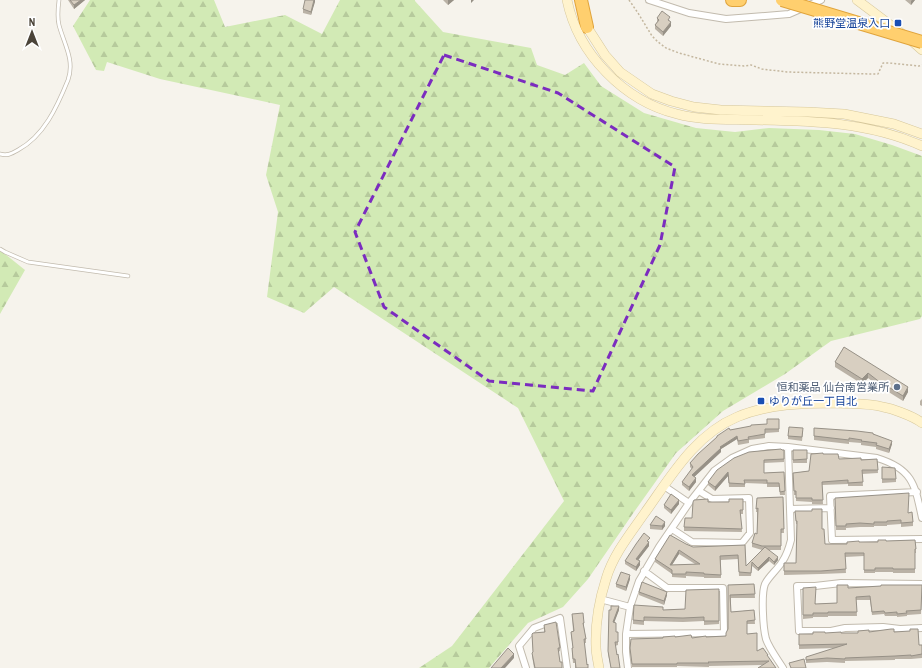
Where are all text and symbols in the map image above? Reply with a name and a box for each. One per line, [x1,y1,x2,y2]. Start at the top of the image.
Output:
north arrow [12,12,52,52]
text: N [29,15,35,29]
place label: 熊野堂温泉入口 [813,16,890,30]
marker: 熊野堂温泉入口 [893,18,903,28]
place label: 恒和薬品 仙台南営業所 [776,380,890,394]
marker: 恒和薬品 仙台南営業所 [892,382,902,392]
place label: ゆりが丘一丁目北 [769,394,857,408]
marker: ゆりが丘一丁目北 [756,396,766,406]

